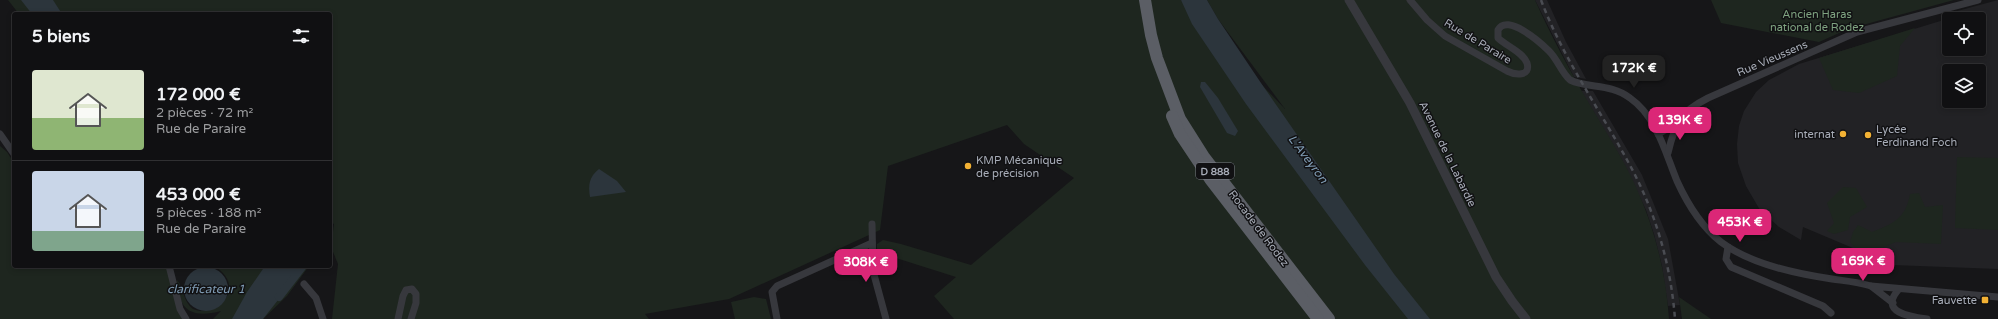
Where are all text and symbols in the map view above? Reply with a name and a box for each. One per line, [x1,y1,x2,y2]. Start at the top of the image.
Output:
park label: Ancien Haras national de Rodez [1770,8,1865,34]
map controls [1942,12,1986,108]
button: locate [1942,12,1986,56]
street label: Rue de Paraire [1442,16,1514,67]
icon: filters [290,25,312,47]
text: 5 biens [32,26,90,47]
street label: Rue Vieussens [1735,38,1810,79]
pin: 172K € [1601,55,1667,89]
text: 172K € [1611,60,1657,76]
button: layers [1942,64,1986,108]
text: 172 000 € [156,84,241,105]
icon: home [64,86,112,134]
street label: Avenue de la Labardie [1416,99,1479,209]
text: 2 pièces · 72 m² [156,105,253,121]
pin: 139K € [1647,107,1713,141]
text: 139K € [1657,112,1703,128]
text: Rue de Paraire [156,121,246,137]
place label: Lycée Ferdinand Foch [1876,123,1957,149]
place label: internat [1794,128,1835,141]
marker: internat [1838,129,1848,139]
marker: Lycée Ferdinand Foch [1863,130,1873,140]
water label: L'Aveyron [1285,132,1331,186]
place label: KMP Mécanique de précision [976,154,1062,180]
marker: KMP Mécanique de précision [963,161,973,171]
road number: D 888 [1196,163,1234,179]
text: 453 000 € [156,184,241,205]
icon: home [64,187,112,235]
street label: Rocade de Rodez [1226,188,1292,269]
text: 5 pièces · 188 m² [156,205,262,221]
pin: 453K € [1707,209,1773,243]
text: 453K € [1717,214,1763,230]
text: Rue de Paraire [156,221,246,237]
pin: 169K € [1830,248,1896,282]
pin: 308K € [833,249,899,283]
text: 169K € [1840,253,1886,269]
text: 308K € [843,254,889,270]
water label: clarificateur 1 [167,282,245,296]
place label: Fauvette [1932,294,1977,307]
marker: Fauvette [1980,295,1990,305]

